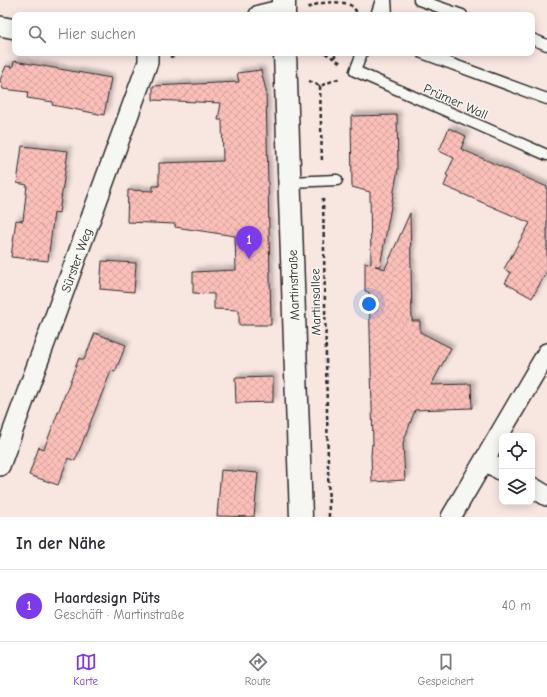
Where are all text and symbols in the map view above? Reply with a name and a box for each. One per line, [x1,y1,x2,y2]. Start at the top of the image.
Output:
search box [12,12,535,56]
icon: search [26,23,48,45]
text: Hier suchen [58,25,136,43]
street label: Prümer Wall [421,81,490,122]
street label: Sürster Weg [58,226,95,294]
pin: 1 [236,226,262,259]
street label: Martinstraße [285,249,302,321]
street label: Martinsallee [307,268,324,336]
your location [359,294,379,314]
map controls [499,433,535,505]
button: locate [499,433,535,469]
button: layers [499,469,535,505]
text: In der Nähe [16,534,105,553]
text: Haardesign Püts [54,589,160,607]
text: 1 [26,598,32,613]
text: 40 m [502,598,531,613]
text: Geschäft · Martinstraße [54,607,184,622]
tab: Karte [73,651,98,688]
tab: Route [245,651,271,688]
tab: Gespeichert [418,651,474,688]

